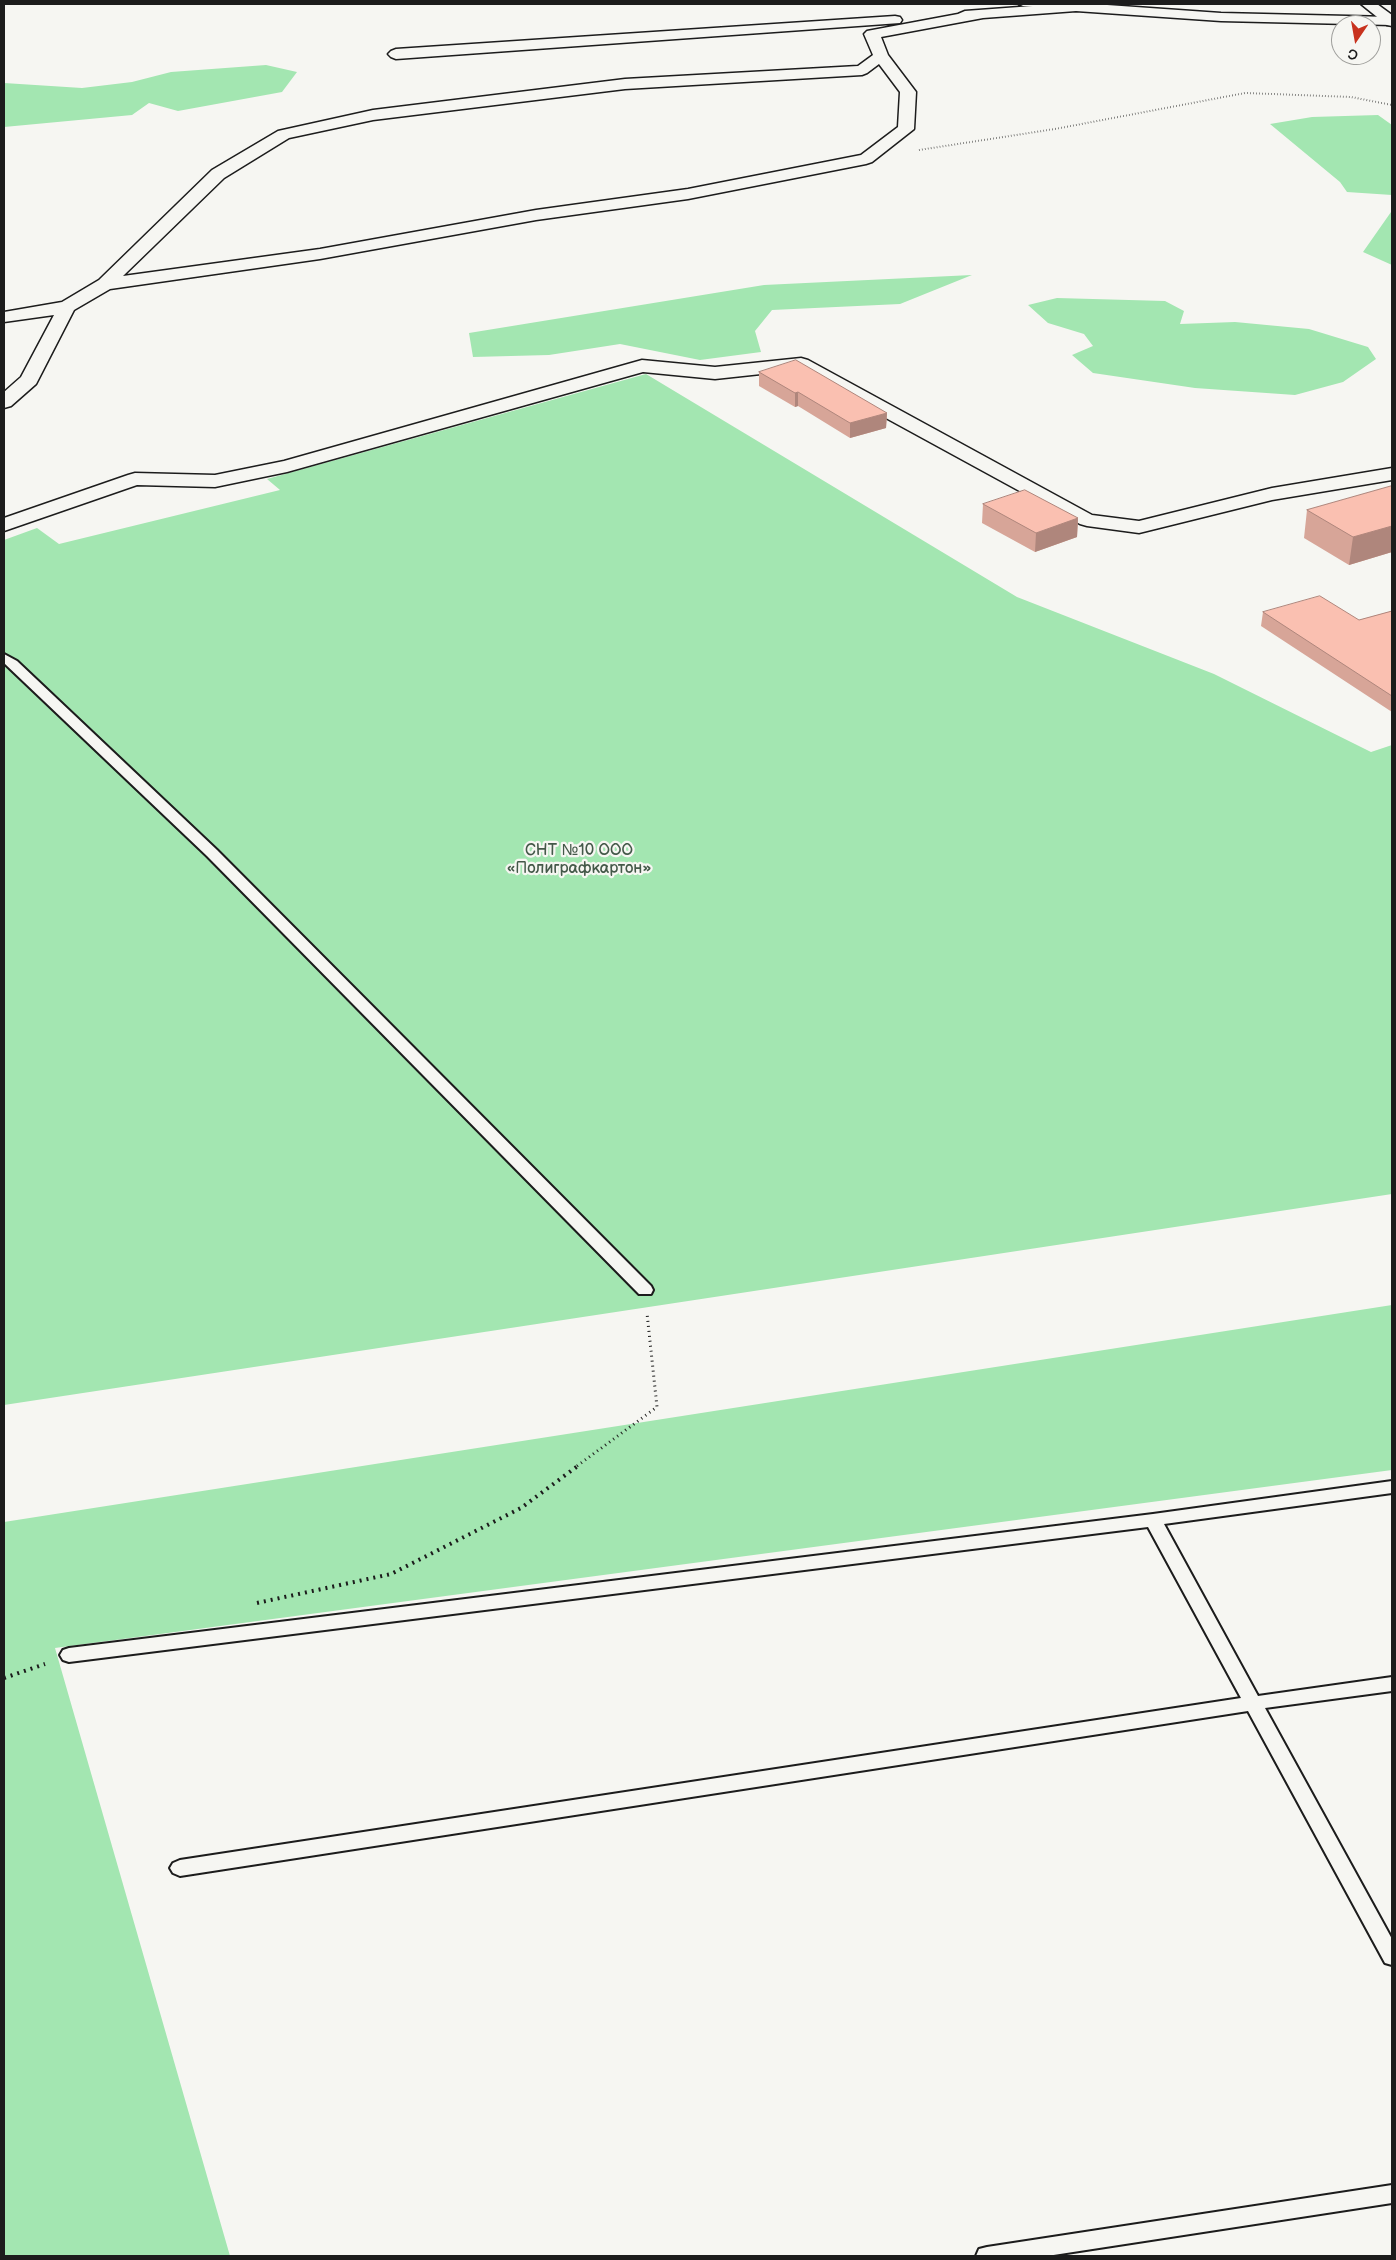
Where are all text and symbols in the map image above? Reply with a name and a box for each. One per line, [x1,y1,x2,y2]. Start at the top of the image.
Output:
north arrow [1331,15,1381,65]
text: С [1346,45,1360,64]
park label: СНТ №10 ООО «Полиграфкартон» [507,841,651,879]

